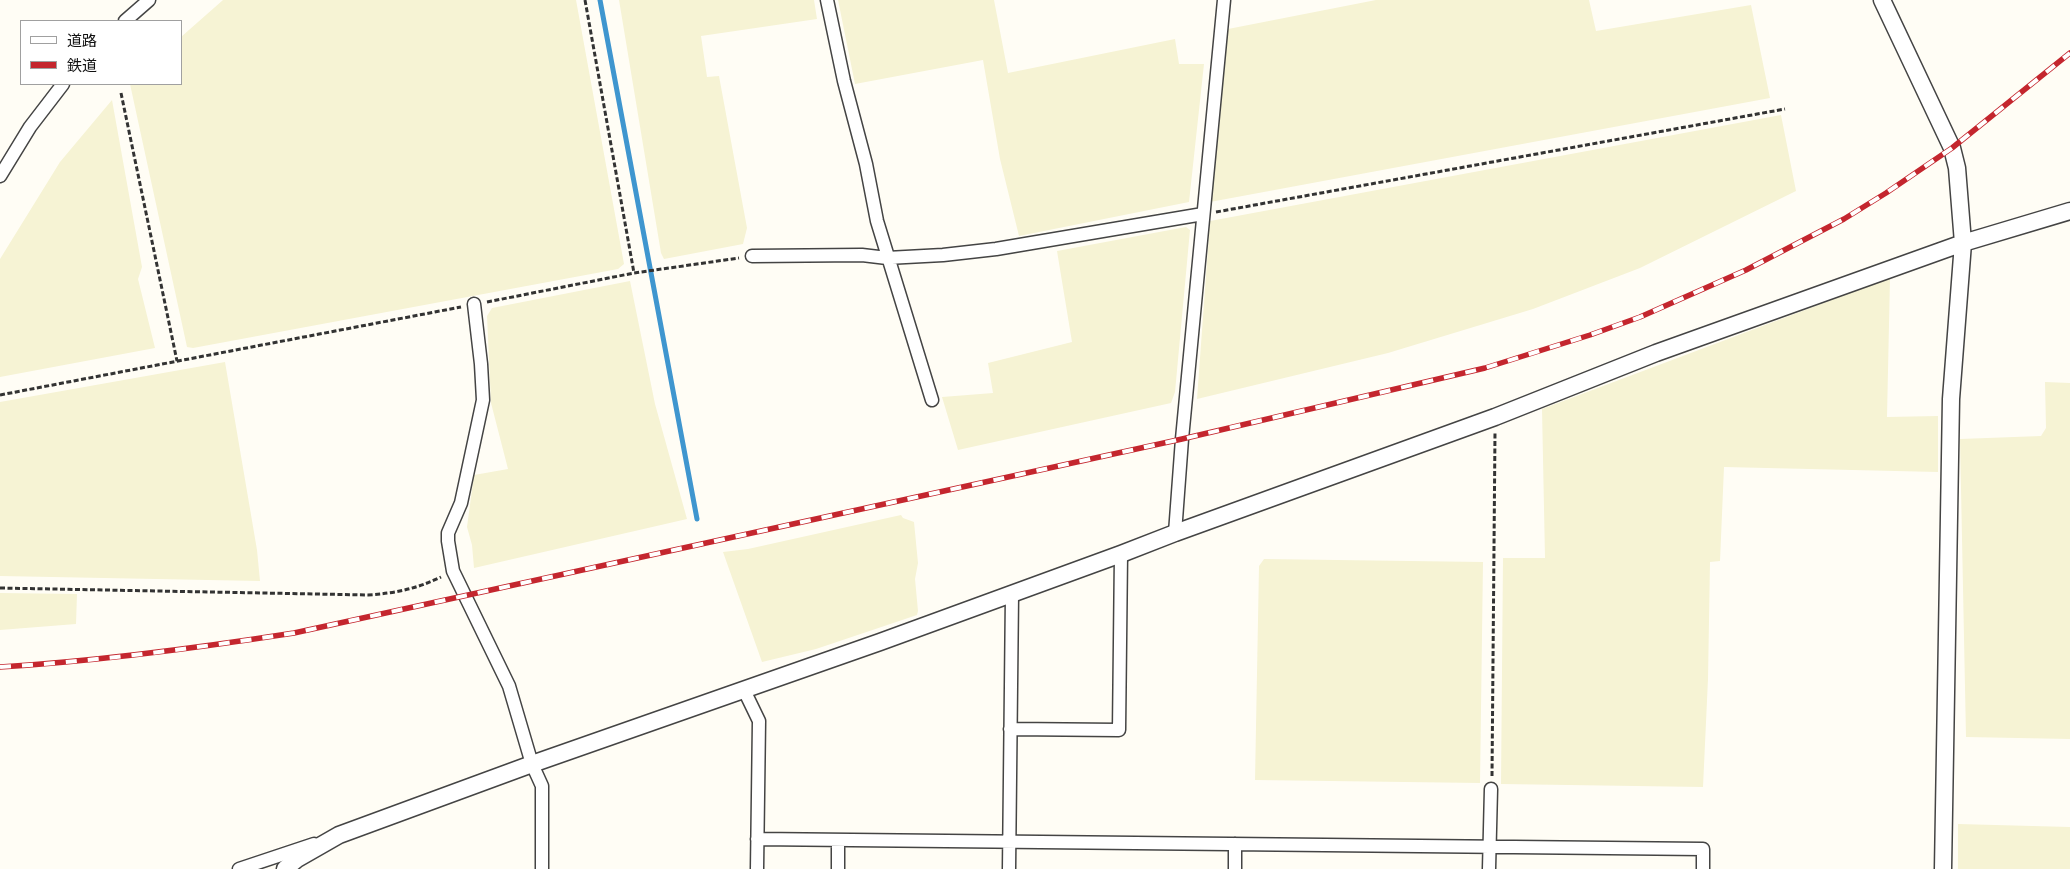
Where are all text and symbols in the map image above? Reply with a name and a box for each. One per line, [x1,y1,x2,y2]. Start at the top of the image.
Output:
legend [20,20,182,85]
text: 道路 [67,30,97,50]
text: 鉄道 [67,55,97,75]

